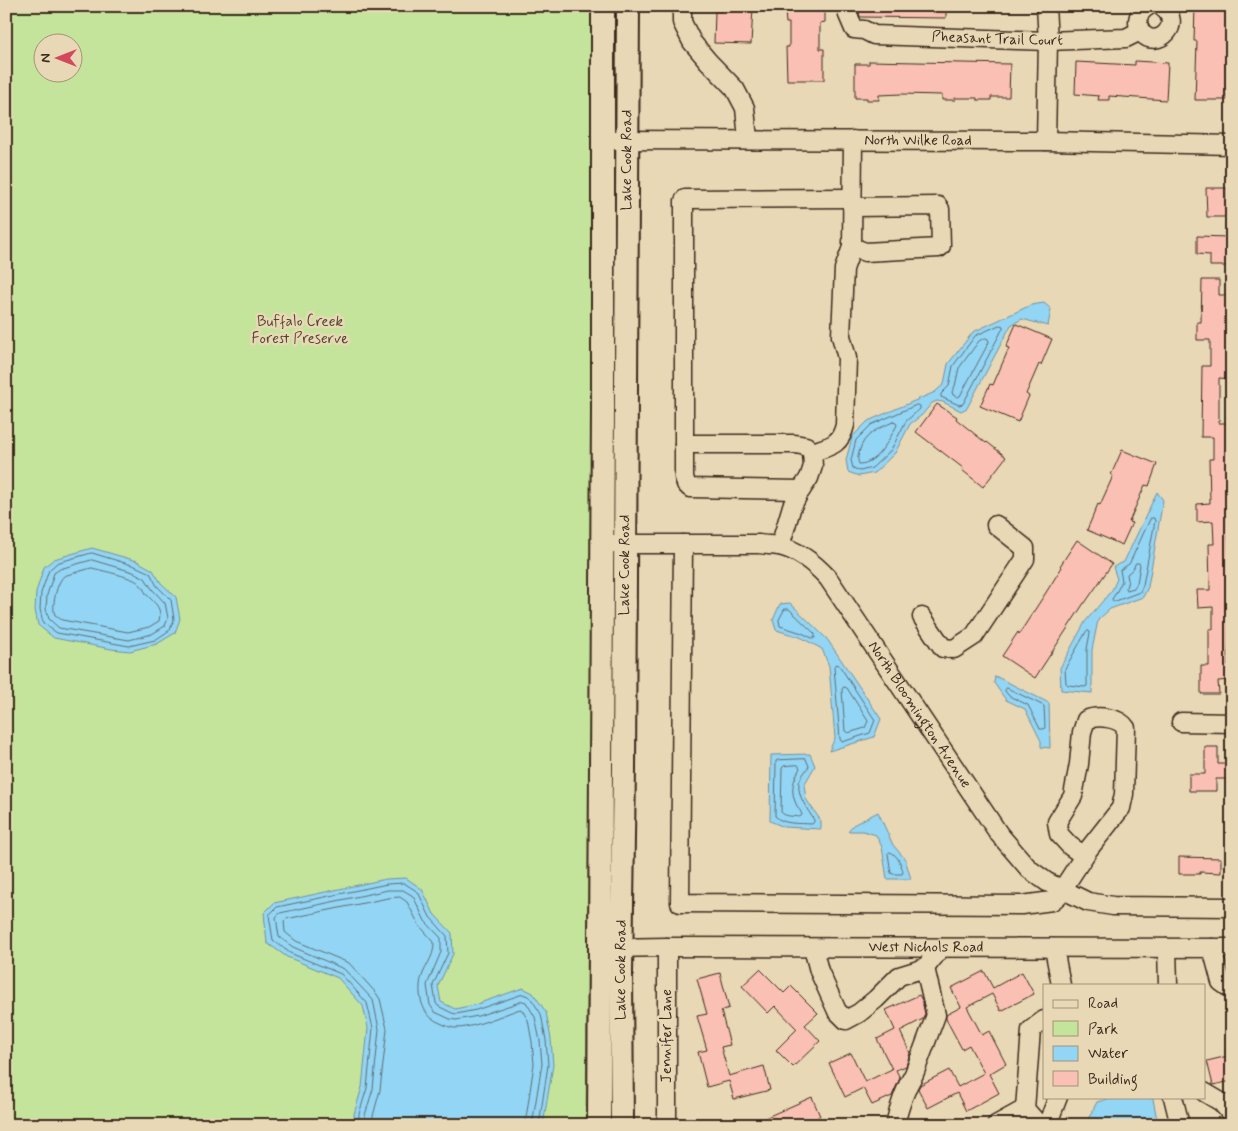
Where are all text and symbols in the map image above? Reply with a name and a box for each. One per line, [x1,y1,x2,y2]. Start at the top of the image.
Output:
street label: Pheasant Trail Court [931,27,1064,51]
north arrow [32,32,82,82]
text: N [37,53,55,63]
street label: Lake Cook Road [617,110,637,210]
street label: North Wilke Road [864,131,972,151]
park label: Buffalo Creek Forest Preserve [252,312,348,349]
street label: Lake Cook Road [615,515,635,615]
street label: North Bloomington Avenue [863,637,976,792]
street label: Lake Cook Road [611,919,632,1020]
street label: West Nichols Road [869,937,984,958]
legend [1043,984,1206,1098]
street label: Jennifer Lane [657,989,677,1083]
text: Road [1088,994,1118,1014]
text: Park [1088,1020,1118,1040]
text: Water [1088,1044,1128,1064]
text: Building [1088,1070,1138,1091]

